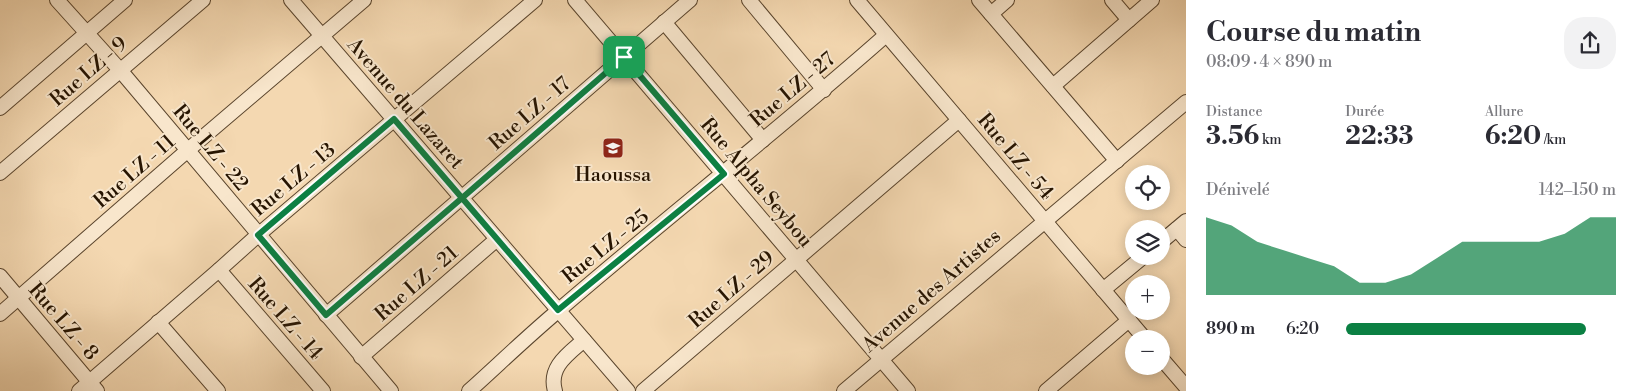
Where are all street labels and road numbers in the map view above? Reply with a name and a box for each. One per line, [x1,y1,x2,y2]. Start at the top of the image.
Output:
street label: Rue LZ - 9 [45,32,133,112]
street label: Avenue du Lazaret [340,33,469,175]
street label: Rue LZ - 27 [745,47,841,133]
street label: Rue LZ - 17 [484,72,576,156]
street label: Rue LZ - 22 [167,100,253,196]
street label: Rue LZ - 54 [971,109,1058,205]
street label: Rue Alpha Seybou [694,113,818,254]
street label: Rue LZ - 11 [89,130,181,214]
street label: Rue LZ - 13 [247,138,341,222]
street label: Rue LZ - 25 [557,205,654,290]
street label: Avenue des Artistes [857,224,1006,359]
street label: Rue LZ - 21 [370,241,464,327]
street label: Rue LZ - 29 [684,246,780,334]
street label: Rue LZ - 14 [242,272,328,366]
street label: Rue LZ - 8 [22,278,103,366]

